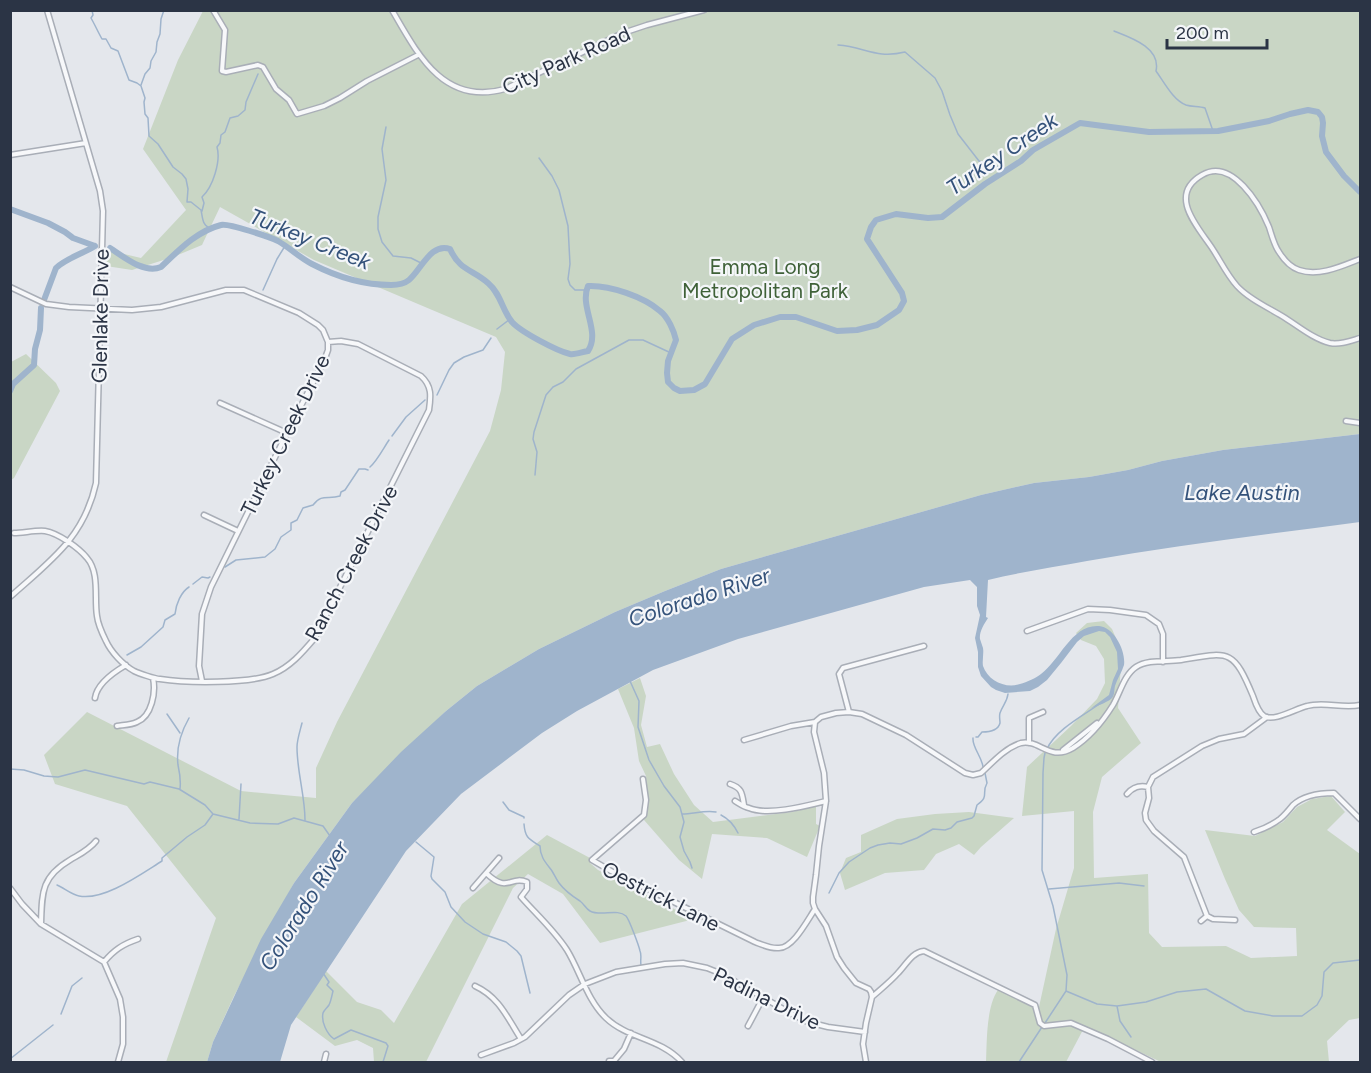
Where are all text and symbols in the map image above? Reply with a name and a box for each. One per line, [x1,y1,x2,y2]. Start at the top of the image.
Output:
scale bar [1167,12,1268,50]
street label: City Park Road [498,21,634,99]
text: 200 m [1176,22,1229,44]
water label: Turkey Creek [941,106,1064,201]
water label: Turkey Creek [245,202,376,276]
street label: Glenlake Drive [86,249,114,383]
park label: Emma Long Metropolitan Park [682,254,849,303]
street label: Turkey Creek Drive [235,350,335,520]
water label: Lake Austin [1184,479,1300,506]
street label: Ranch Creek Drive [299,481,403,645]
water label: Colorado River [625,561,775,633]
water label: Colorado River [253,835,355,976]
street label: Oestrick Lane [598,856,724,936]
street label: Padina Drive [709,961,825,1035]

